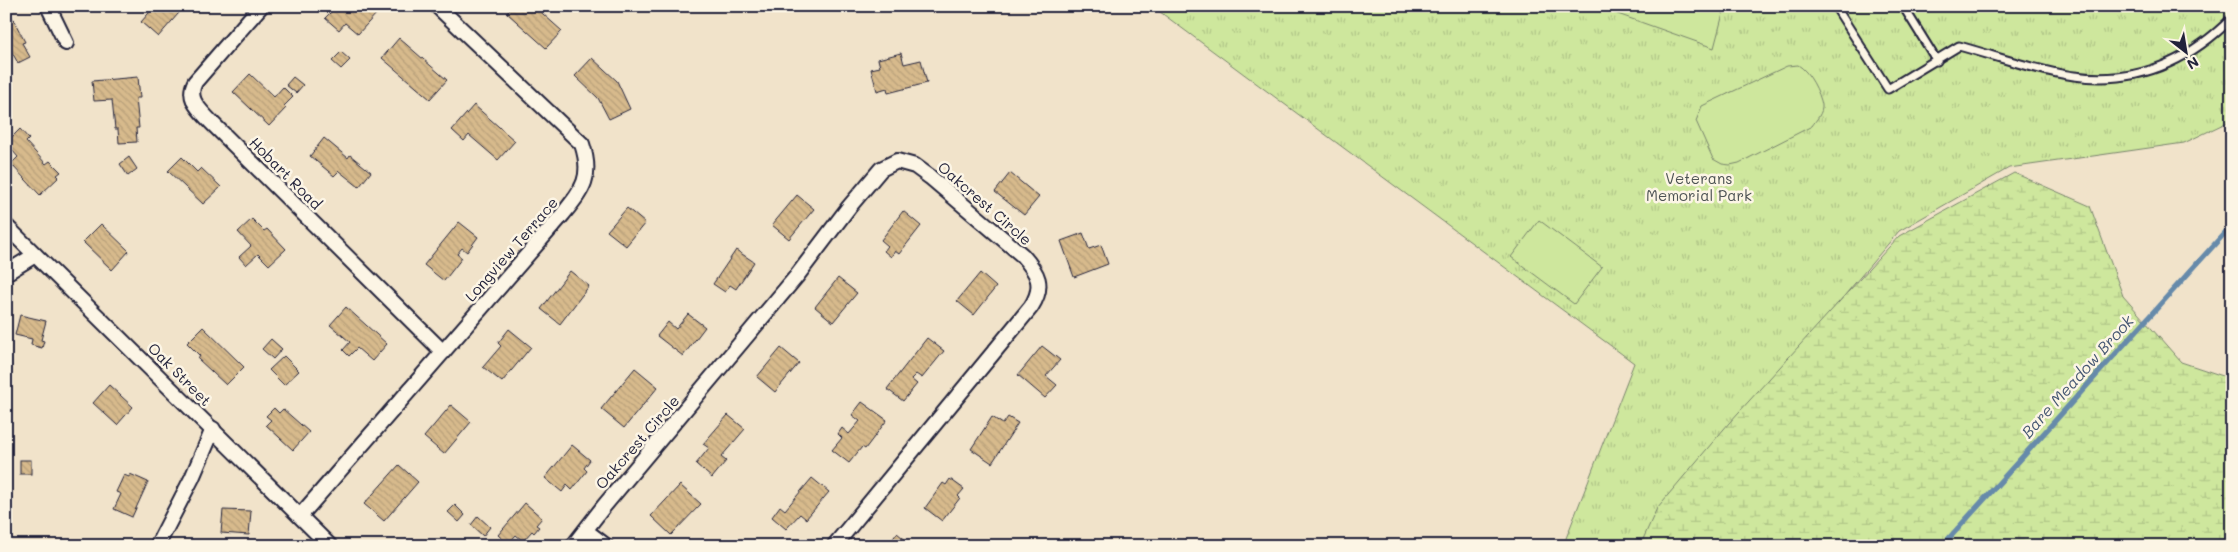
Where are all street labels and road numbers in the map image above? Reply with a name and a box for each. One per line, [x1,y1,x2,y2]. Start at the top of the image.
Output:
street label: Hobart Road [245,132,327,214]
street label: Oakcrest Circle [934,157,1036,249]
street label: Longview Terrace [460,193,562,305]
street label: Oak Street [144,338,216,410]
street label: Oakcrest Circle [591,391,683,493]

